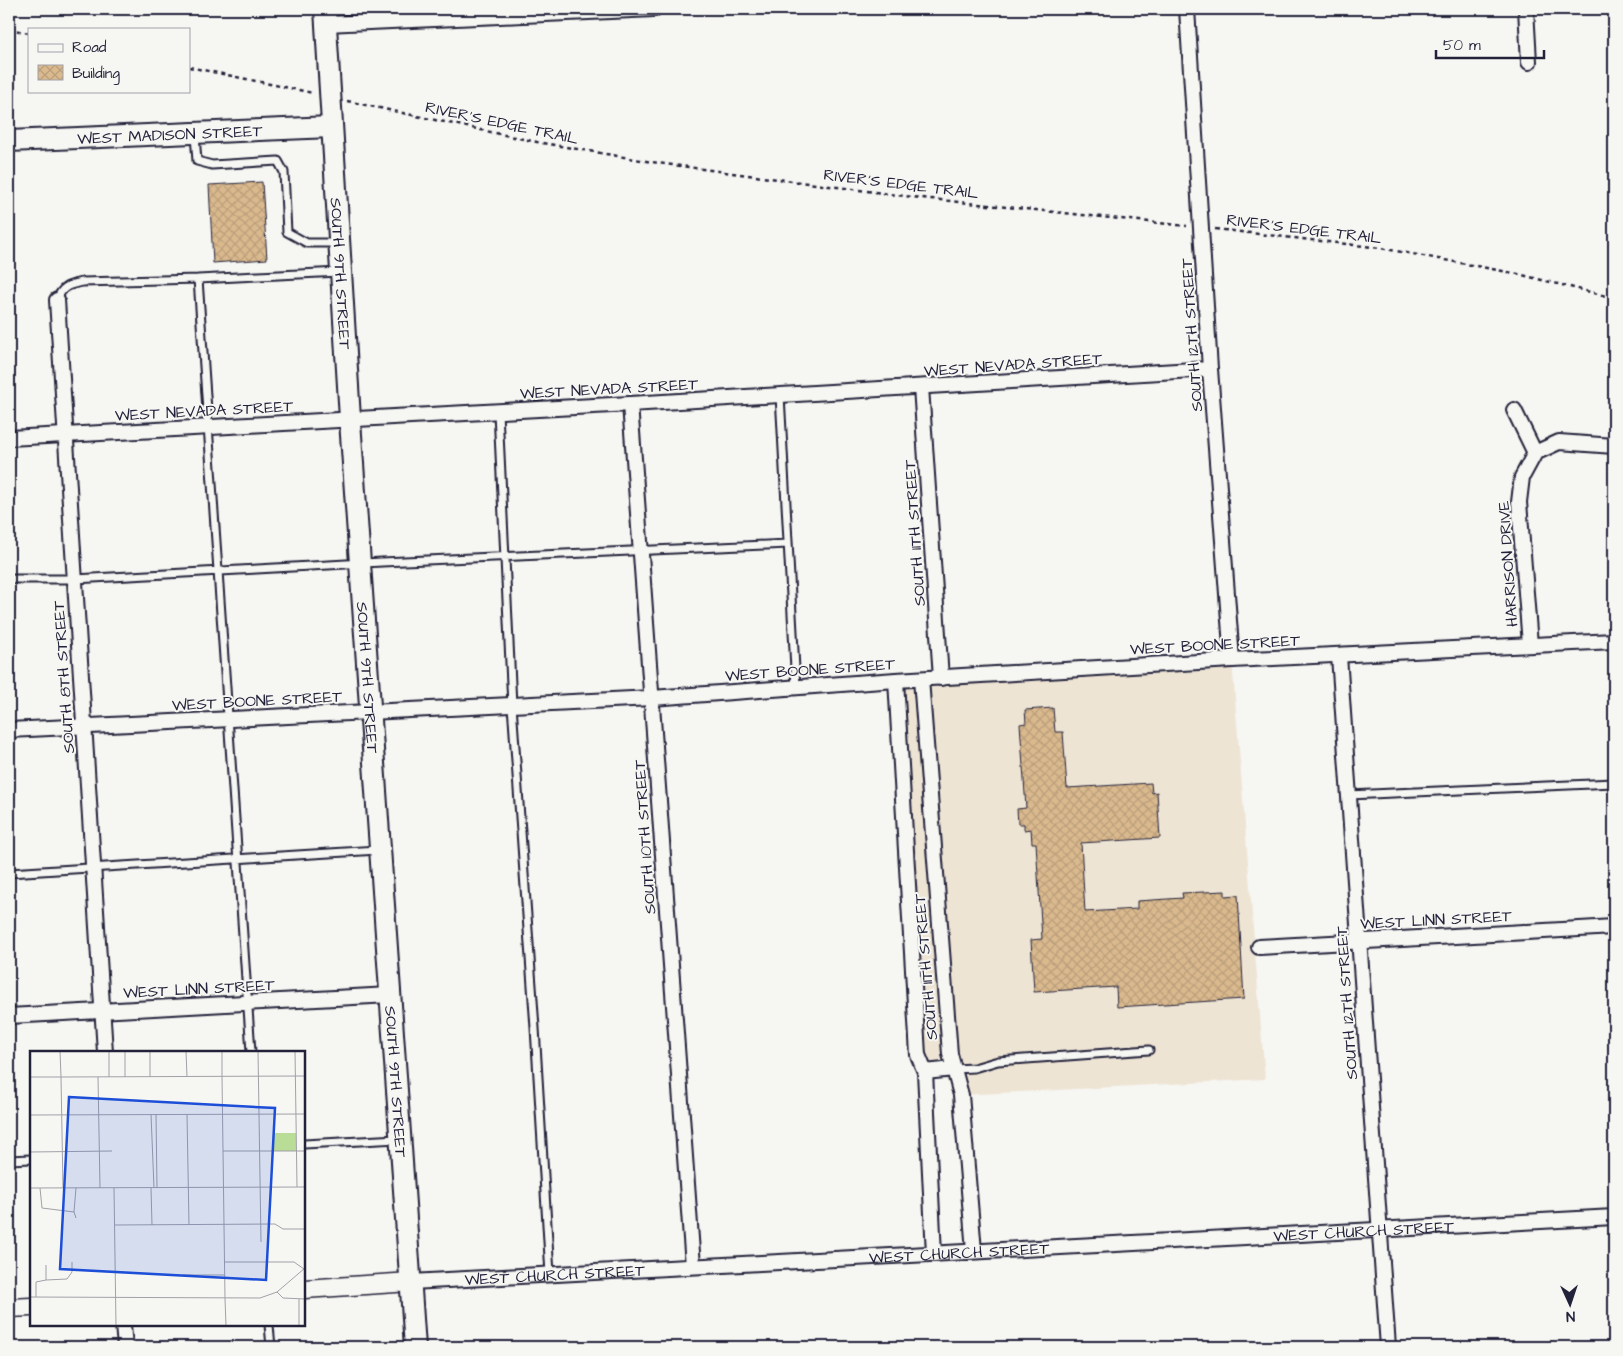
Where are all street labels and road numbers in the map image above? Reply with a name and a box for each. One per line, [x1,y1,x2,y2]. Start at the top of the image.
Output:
street label: RIVER'S EDGE TRAIL [423,96,580,150]
street label: WEST MADISON STREET [77,120,263,150]
street label: RIVER'S EDGE TRAIL [822,164,980,204]
street label: SOUTH 9TH STREET [325,197,356,350]
street label: RIVER'S EDGE TRAIL [1225,209,1383,249]
street label: SOUTH 12TH STREET [1176,257,1208,412]
street label: WEST NEVADA STREET [923,348,1103,382]
street label: WEST NEVADA STREET [519,373,699,405]
street label: WEST NEVADA STREET [114,395,294,427]
street label: SOUTH 11TH STREET [899,459,931,607]
street label: HARRISON DRIVE [1493,500,1523,628]
street label: SOUTH 8TH STREET [48,600,80,754]
street label: SOUTH 9TH STREET [351,601,383,754]
street label: WEST BOONE STREET [1129,630,1301,660]
street label: WEST BOONE STREET [724,653,896,687]
street label: WEST BOONE STREET [171,686,343,716]
street label: SOUTH 10TH STREET [629,759,661,915]
street label: SOUTH 11TH STREET [909,893,943,1041]
street label: WEST LINN STREET [1360,905,1512,935]
street label: SOUTH 12TH STREET [1331,925,1363,1080]
street label: WEST LINN STREET [123,974,275,1004]
street label: SOUTH 9TH STREET [379,1005,412,1158]
street label: WEST CHURCH STREET [1273,1216,1454,1247]
street label: WEST CHURCH STREET [869,1238,1050,1269]
street label: WEST CHURCH STREET [464,1259,646,1291]

